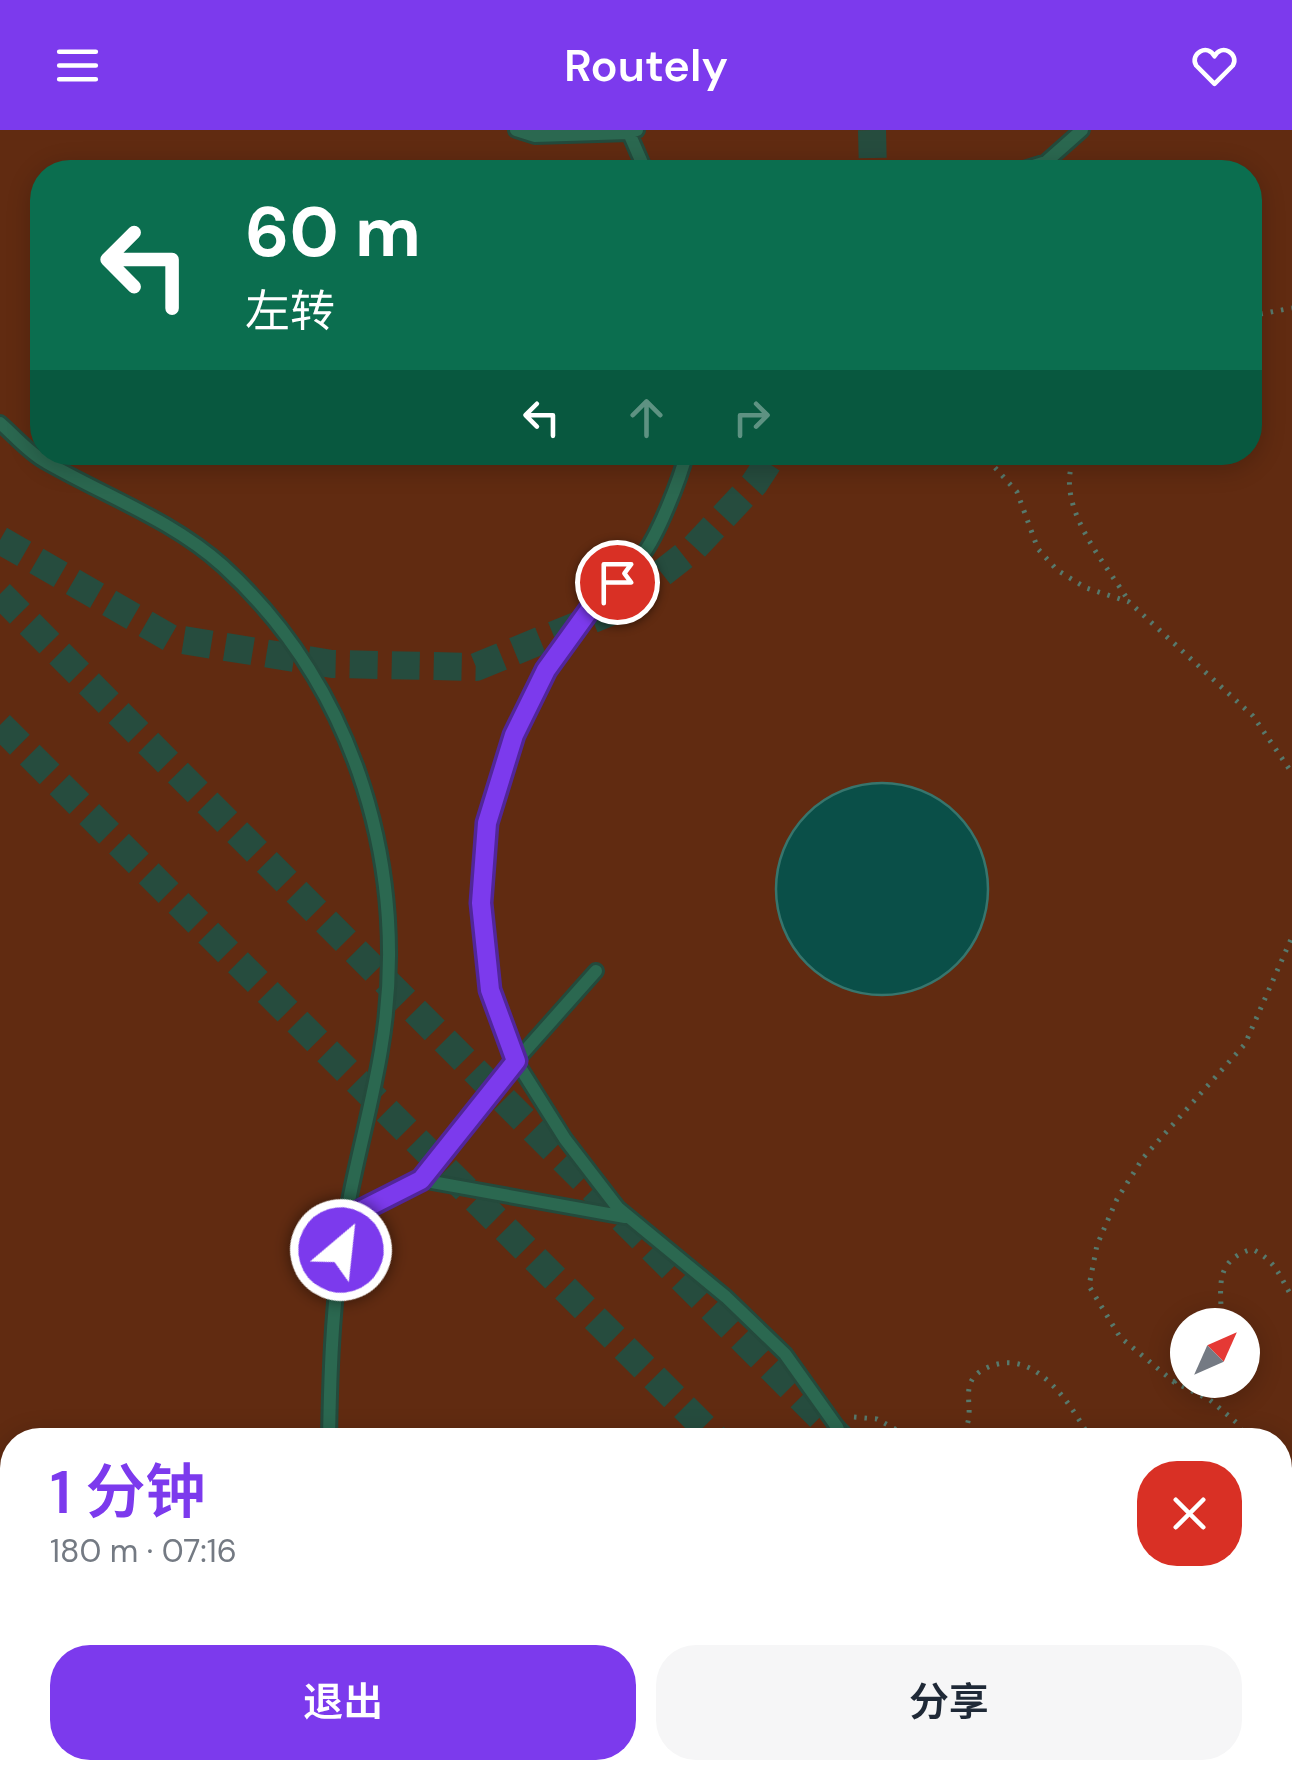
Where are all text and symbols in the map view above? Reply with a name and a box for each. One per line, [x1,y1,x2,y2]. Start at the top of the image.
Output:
text: Routely [564,36,728,95]
icon: menu [50,38,105,93]
icon: heart [1187,38,1242,93]
text: 60 m [245,187,421,278]
icon: left [80,200,210,330]
text: 左转 [245,282,335,341]
icon: left [514,390,569,445]
icon: ahead [619,390,674,445]
icon: right [724,390,779,445]
pin [575,540,660,625]
icon: arrive [590,555,645,610]
position arrow [289,1198,393,1302]
north arrow [1170,1308,1260,1398]
map controls [1170,1308,1260,1398]
text: 1 分钟 [50,1453,206,1532]
button: close [1137,1461,1242,1566]
text: 180 m · 07:16 [50,1530,237,1572]
button: 退出 [50,1645,636,1760]
button: 分享 [656,1645,1242,1760]

